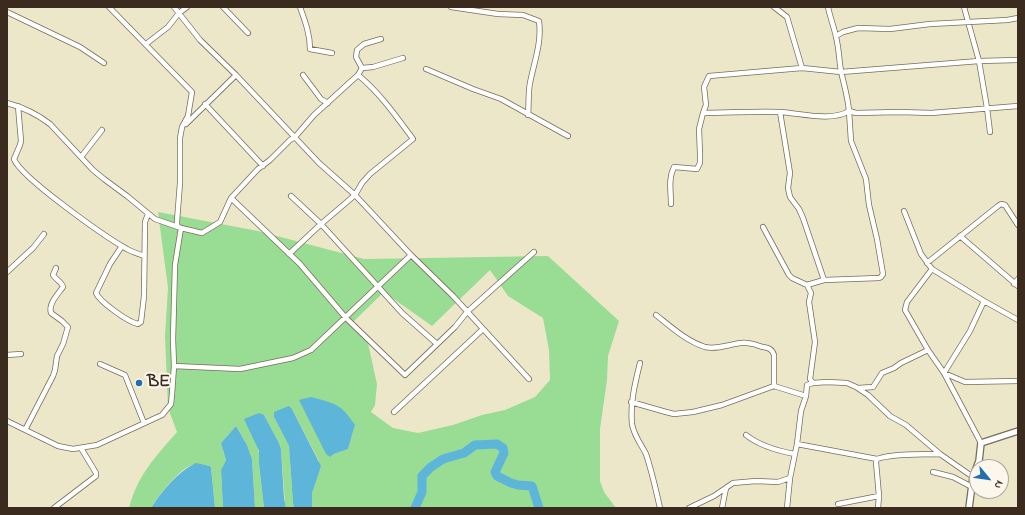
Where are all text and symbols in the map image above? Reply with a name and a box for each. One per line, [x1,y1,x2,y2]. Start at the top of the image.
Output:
place label: BE [147,372,170,394]
marker: BE [134,378,144,388]
north arrow [969,459,1009,499]
text: N [990,477,1007,491]

